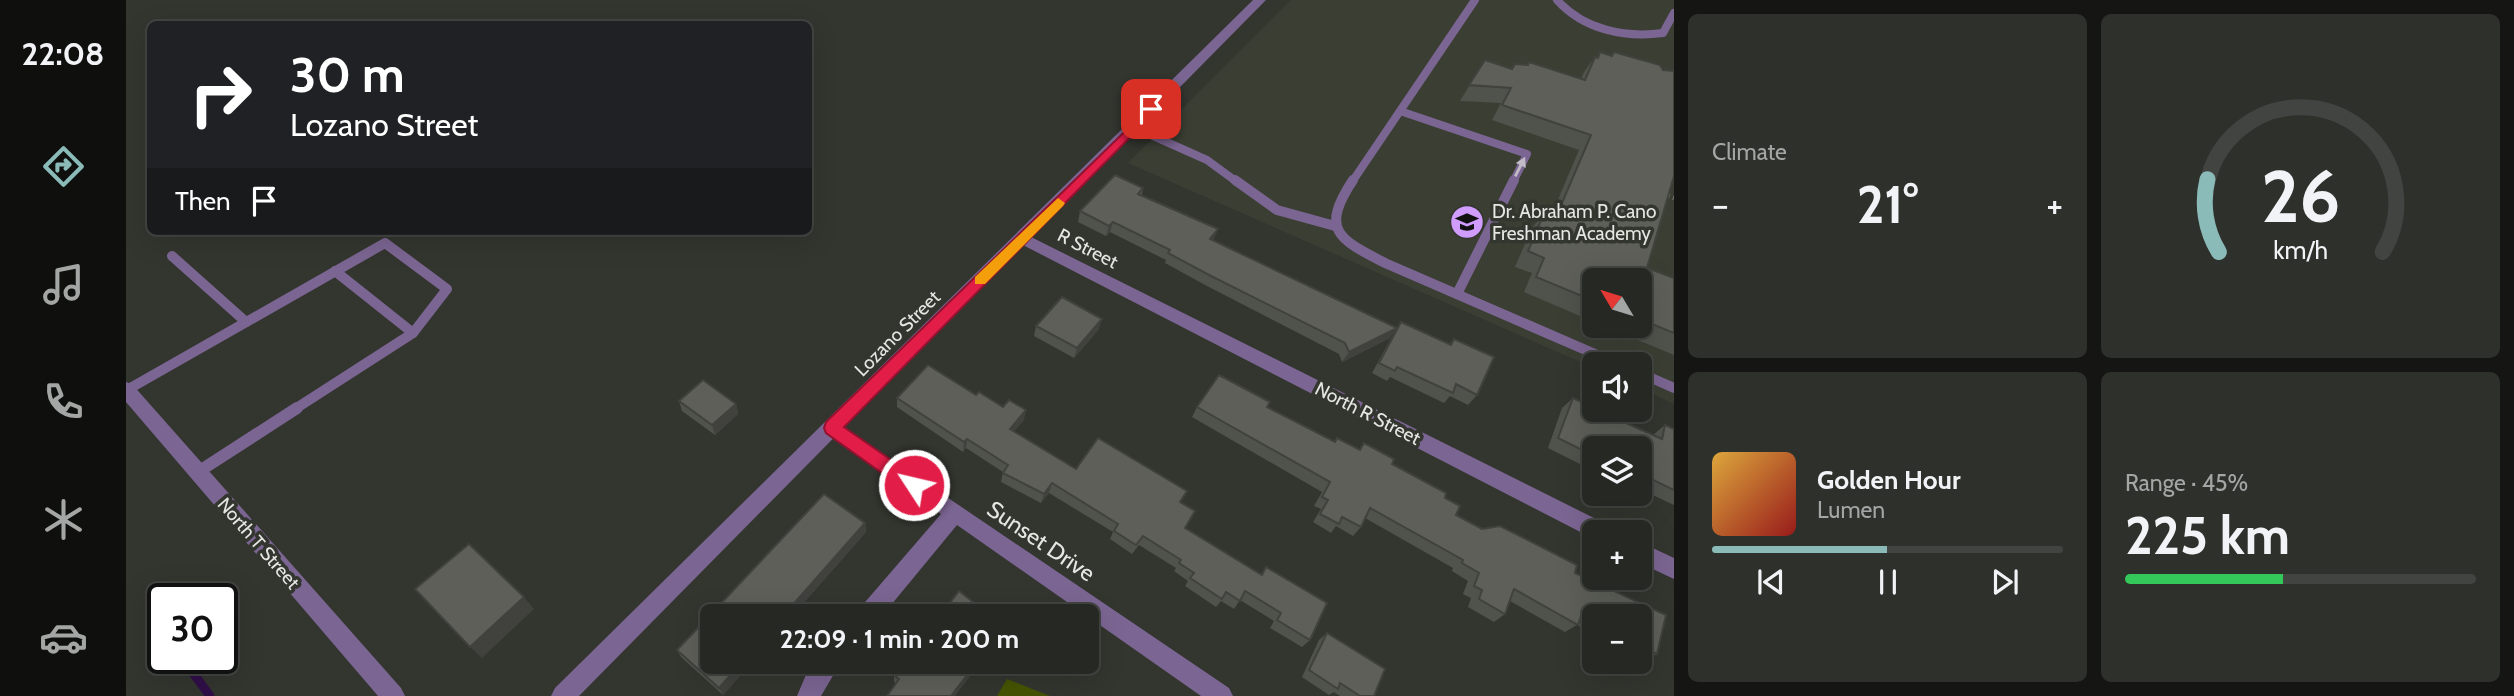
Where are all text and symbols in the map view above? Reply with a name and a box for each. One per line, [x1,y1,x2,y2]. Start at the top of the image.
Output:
text: 22:08 [22,34,104,73]
text: 30 m [290,45,405,104]
icon: right [175,49,266,140]
pin [1121,79,1181,139]
icon: arrive [1132,90,1170,128]
text: Lozano Street [290,105,478,144]
text: Climate [1712,138,1787,166]
icon: directions [39,142,88,191]
text: 26 [2261,152,2340,240]
one-way arrow [1515,157,1526,177]
text: 21° [1857,173,1918,236]
text: − [1712,181,1729,228]
text: + [2046,181,2063,228]
icon: arrive [245,182,283,220]
text: Then [175,185,231,217]
place label: Dr. Abraham P. Cano Freshman Academy [1492,200,1656,245]
school or university icon: Dr. Abraham P. Cano Freshman Academy [1448,203,1486,241]
street label: R Street [1054,224,1122,274]
text: km/h [2273,235,2328,265]
icon: music [39,260,88,309]
north arrow [1582,268,1652,338]
map controls [1582,268,1652,674]
street label: Lozano Street [850,285,945,381]
button: sound [1582,352,1652,422]
icon: phone [39,377,88,426]
street label: North R Street [1311,377,1425,450]
button: layers [1582,436,1652,506]
position arrow [877,448,951,522]
text: Golden Hour [1817,464,1960,496]
text: Range · 45% [2125,469,2248,497]
street label: North T Street [213,493,305,594]
icon: climate [39,495,88,544]
street label: Sunset Drive [982,495,1100,587]
text: Lumen [1817,496,1885,524]
text: 225 km [2125,504,2290,567]
button: + [1582,520,1652,590]
icon: previous [1752,563,1790,601]
icon: pause [1869,563,1907,601]
icon: next [1986,563,2024,601]
speed limit sign: 30 [147,583,238,674]
button: − [1582,604,1652,674]
icon: car [39,613,88,662]
text: 22:09 · 1 min · 200 m [780,623,1019,655]

